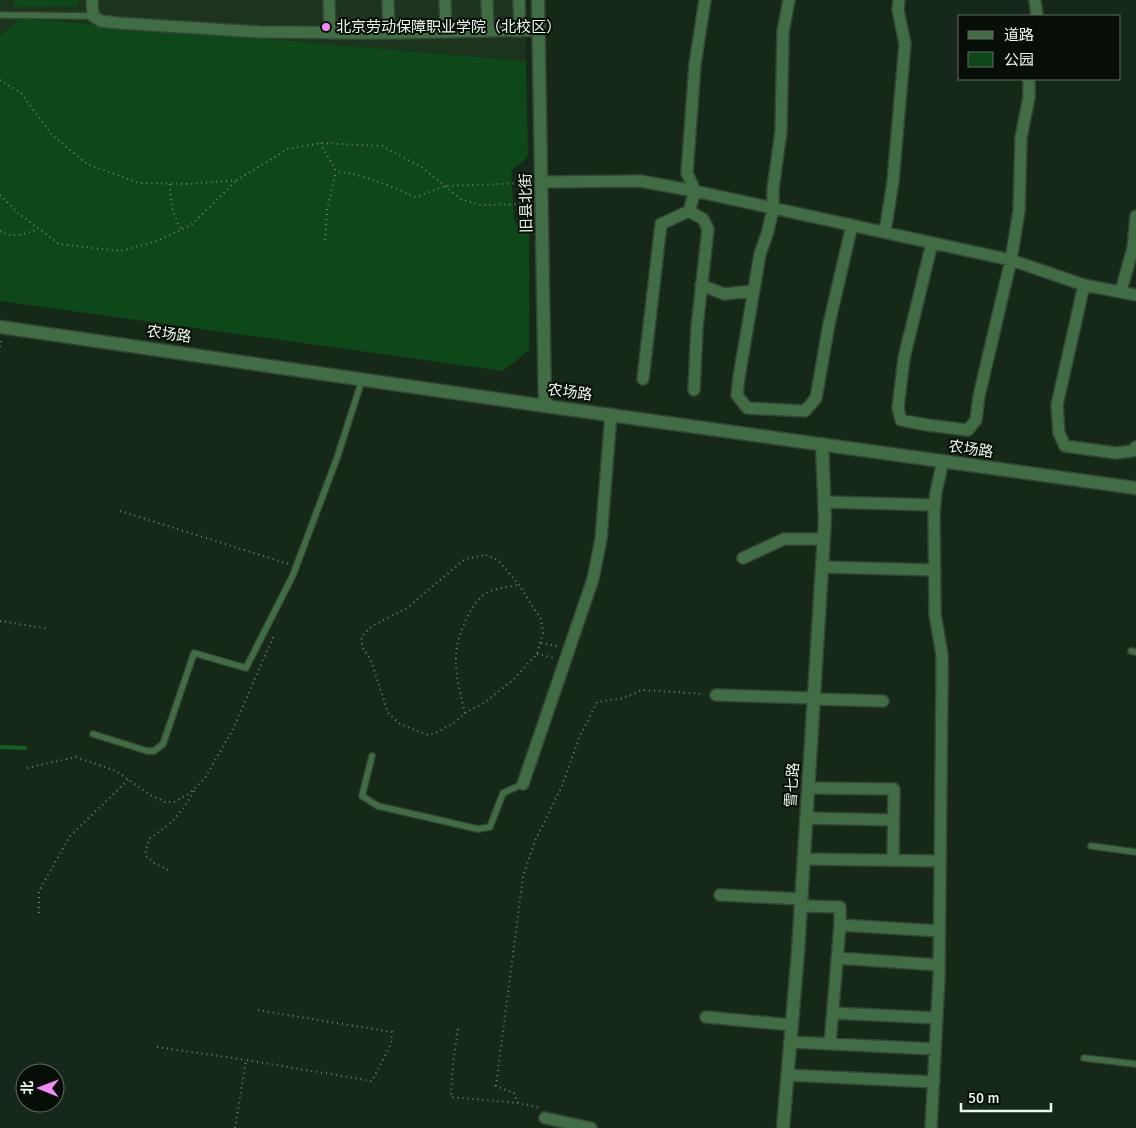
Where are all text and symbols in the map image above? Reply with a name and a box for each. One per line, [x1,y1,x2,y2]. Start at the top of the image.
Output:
legend [958,15,1121,80]
place label: 北京劳动保障职业学院（北校区） [336,18,561,36]
marker: 北京劳动保障职业学院（北校区） [320,21,332,33]
text: 道路 [1004,26,1034,44]
text: 公园 [1004,51,1034,69]
street label: 旧县北街 [516,173,536,233]
street label: 农场路 [145,322,193,346]
street label: 农场路 [547,380,593,404]
street label: 农场路 [947,437,995,461]
street label: 雪七路 [781,762,803,808]
north arrow [15,1063,65,1113]
scale bar [961,1080,1051,1112]
text: 北 [19,1081,36,1095]
text: 50 m [968,1089,999,1107]

